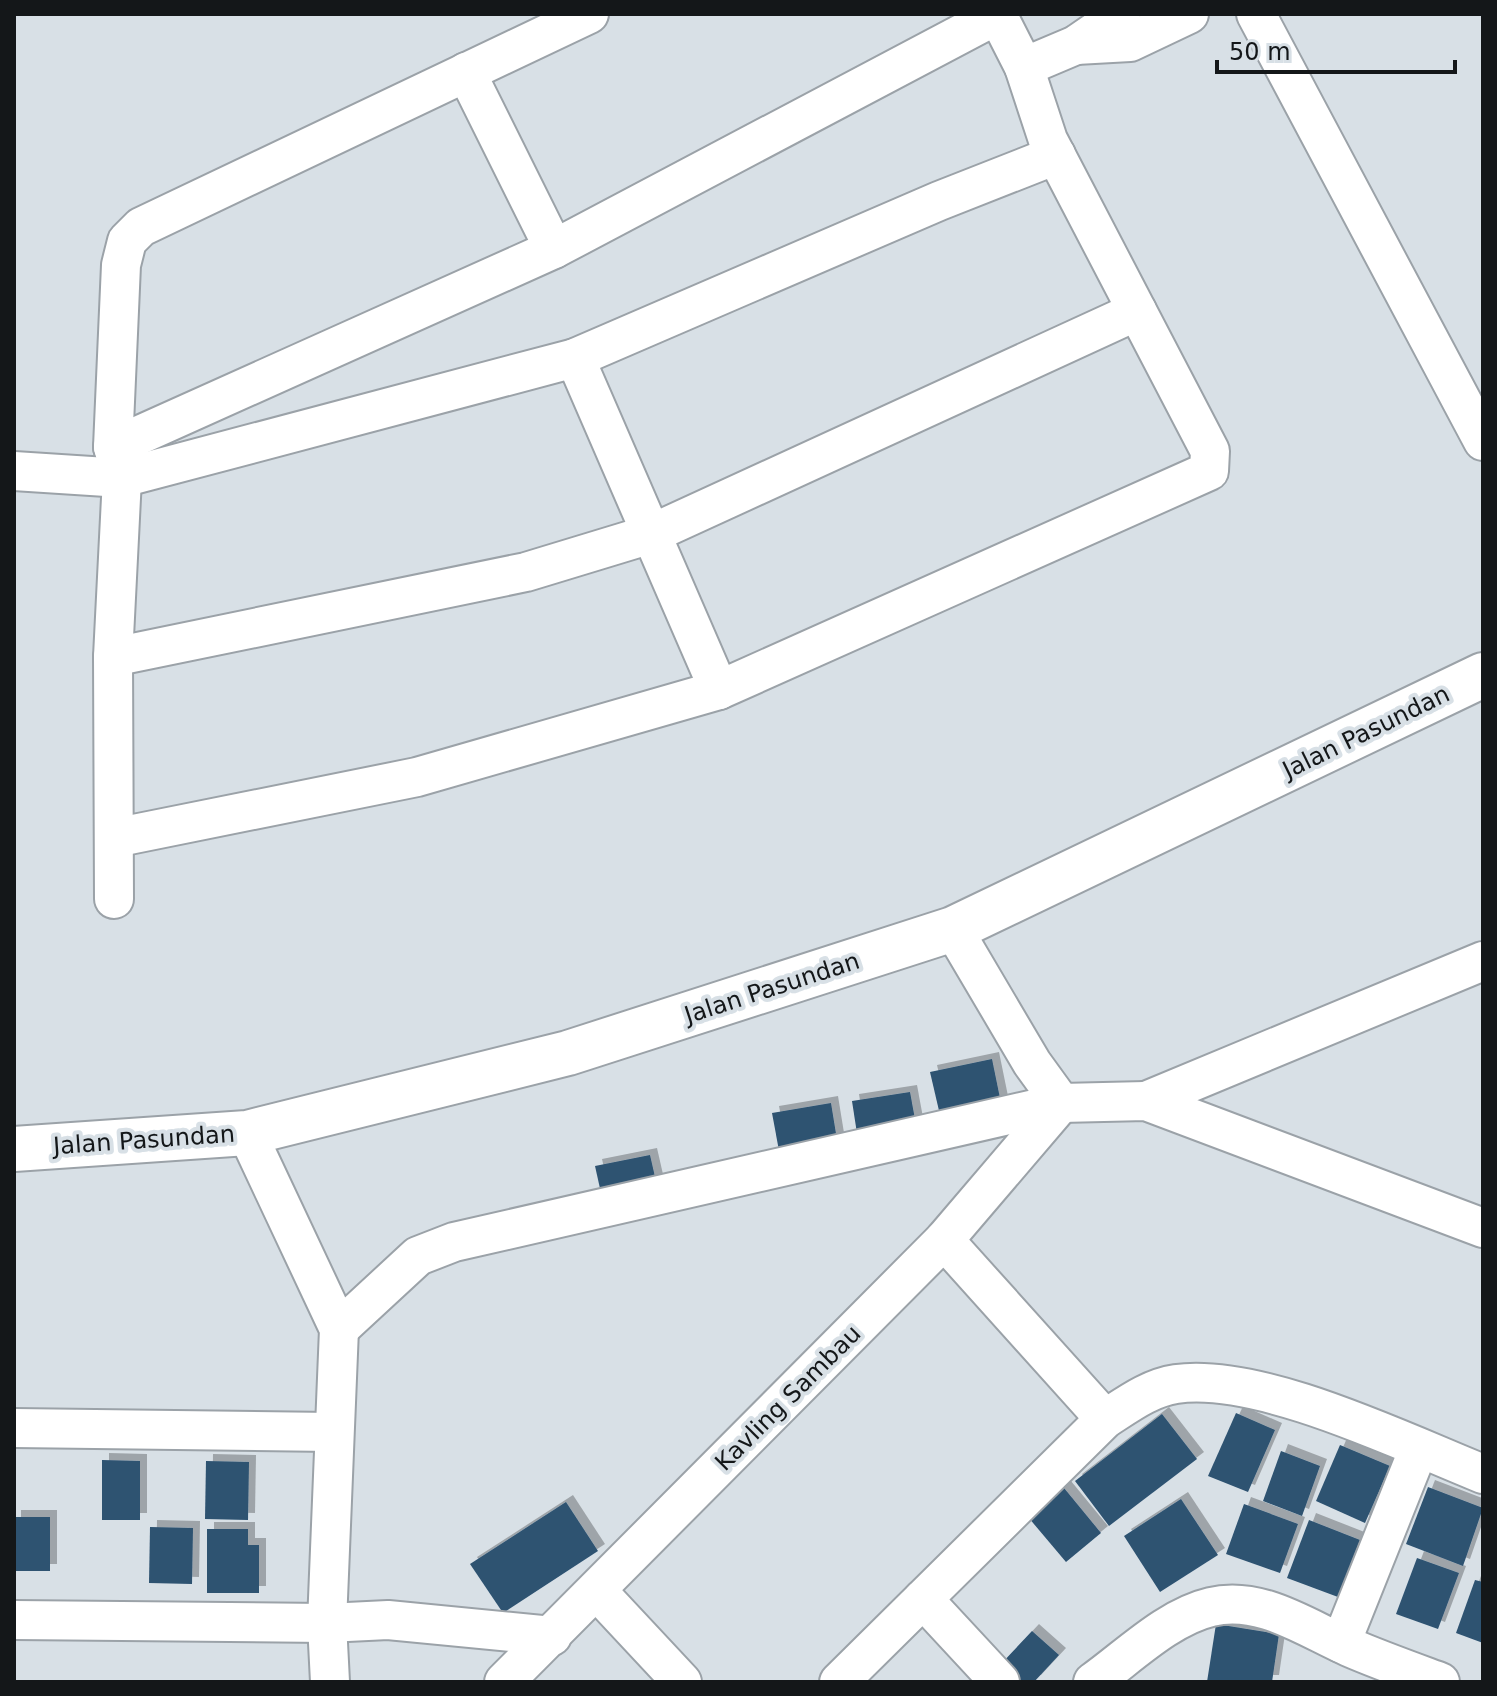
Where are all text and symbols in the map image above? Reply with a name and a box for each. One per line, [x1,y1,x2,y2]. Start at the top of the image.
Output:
scale bar [1217,24,1455,74]
text: 50 m [1229,38,1291,66]
street label: Jalan Pasundan [1276,679,1454,785]
street label: Jalan Pasundan [679,947,863,1030]
street label: Jalan Pasundan [50,1120,236,1160]
street label: Kavling Sambau [709,1319,867,1477]

